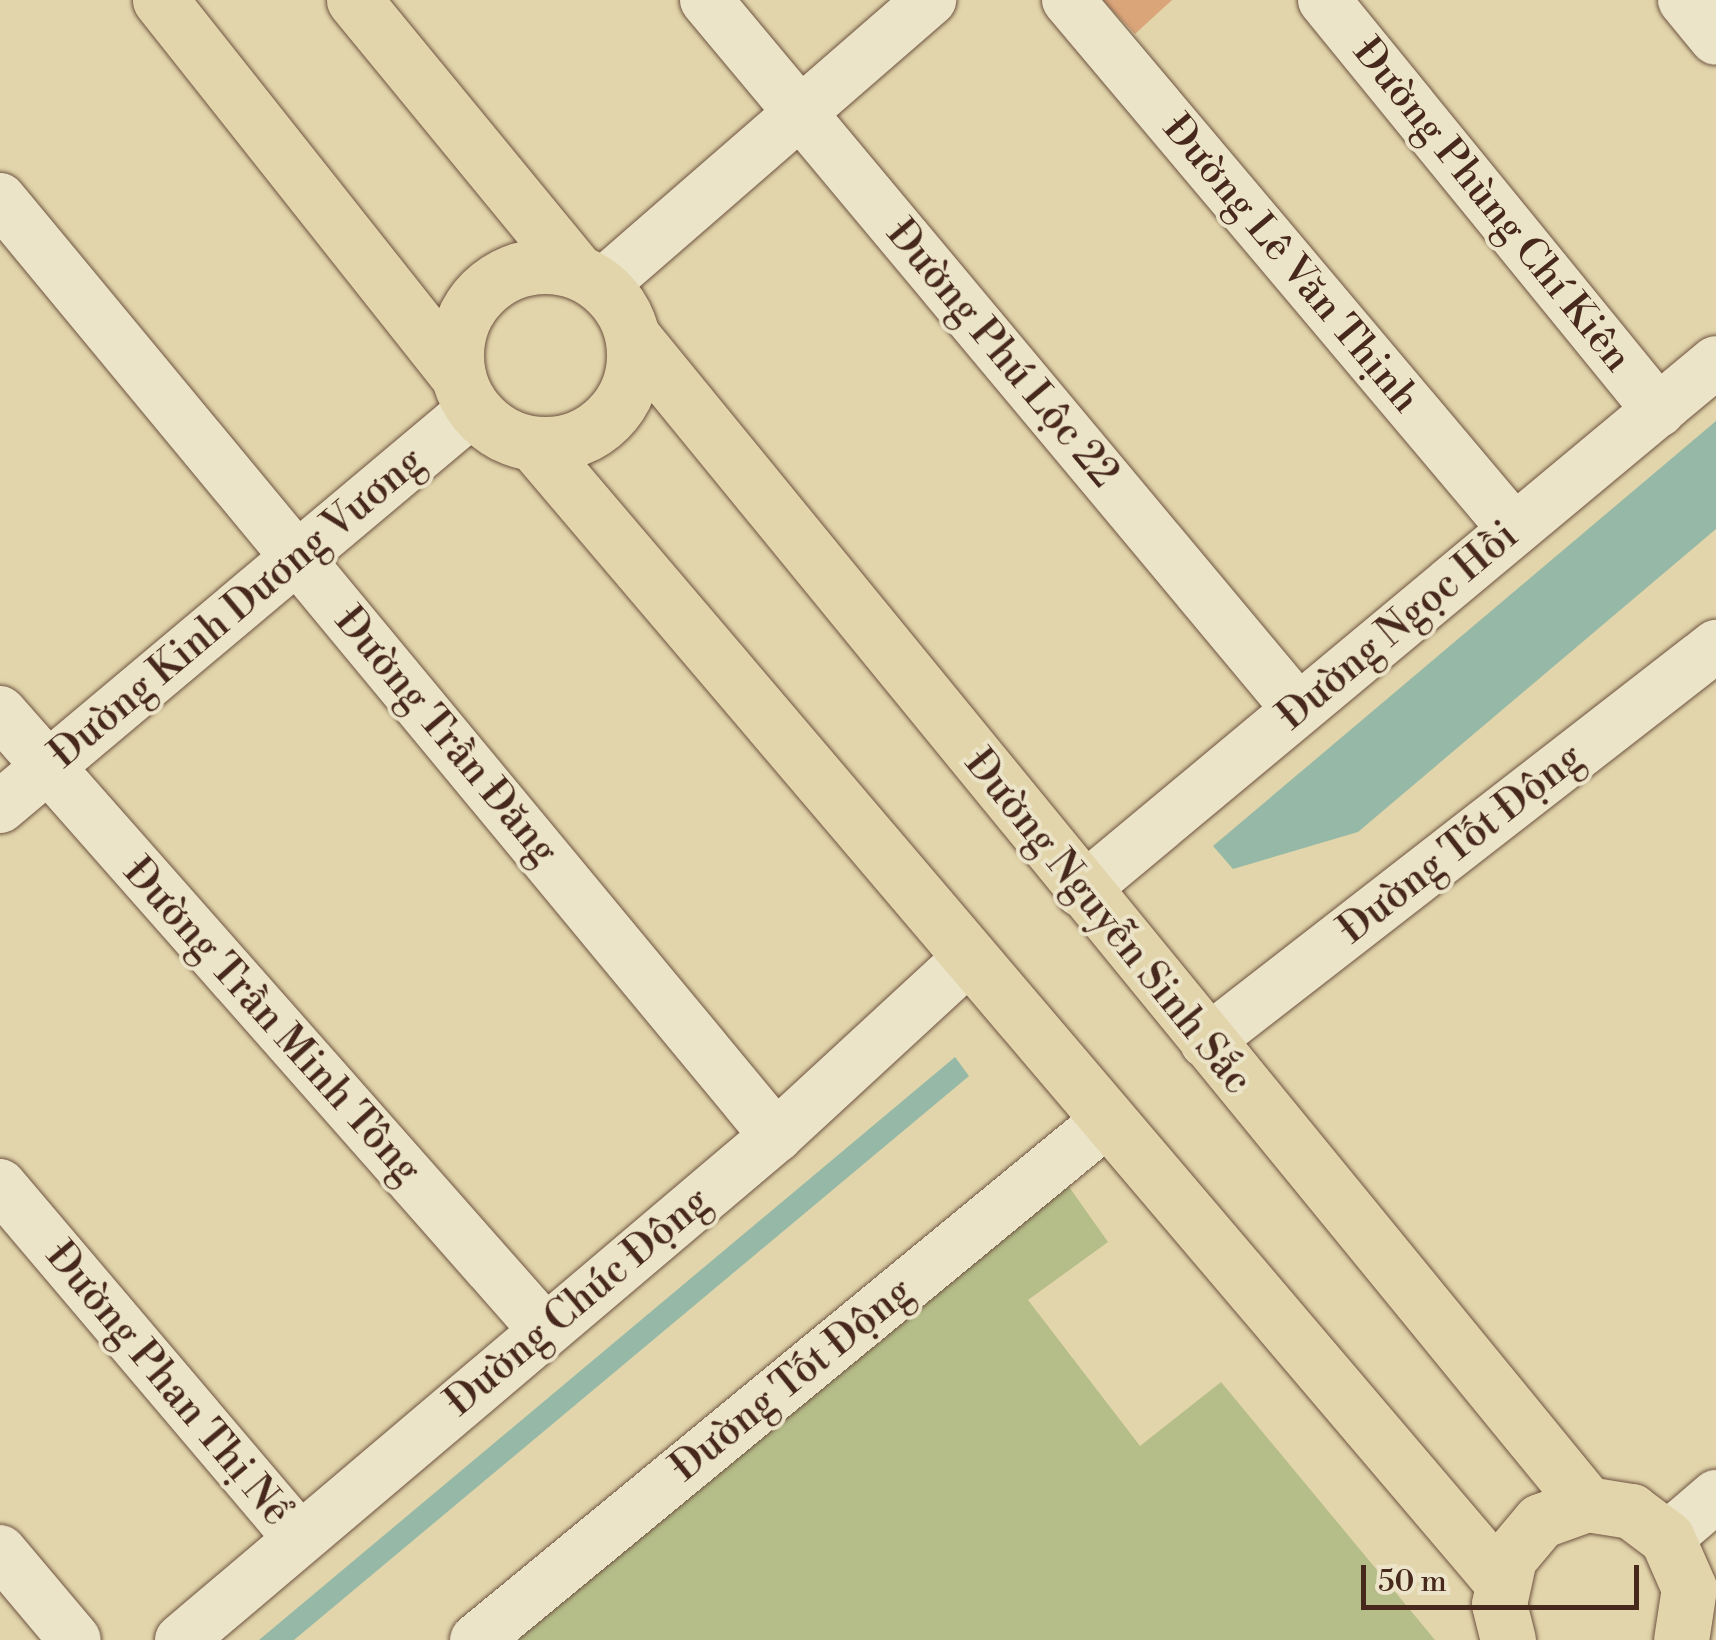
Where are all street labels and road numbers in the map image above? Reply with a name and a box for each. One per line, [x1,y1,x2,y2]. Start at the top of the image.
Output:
street label: Đường Phùng Chí Kiên [1343,29,1641,381]
street label: Đường Lê Văn Thịnh [1153,105,1429,423]
street label: Đường Phú Lộc 22 [876,210,1128,498]
street label: Đường Kinh Dương Vương [40,438,434,778]
street label: Đường Ngọc Hồi [1268,512,1528,740]
street label: Đường Trần Đăng [324,598,568,874]
street label: Đường Tốt Động [1329,734,1593,954]
street label: Đường Nguyễn Sinh Sắc [954,740,1262,1104]
street label: Đường Trần Minh Tông [113,848,431,1194]
street label: Đường Chúc Động [436,1178,720,1426]
street label: Đường Phan Thị Nể [36,1233,300,1535]
street label: Đường Tốt Động [662,1268,922,1492]

